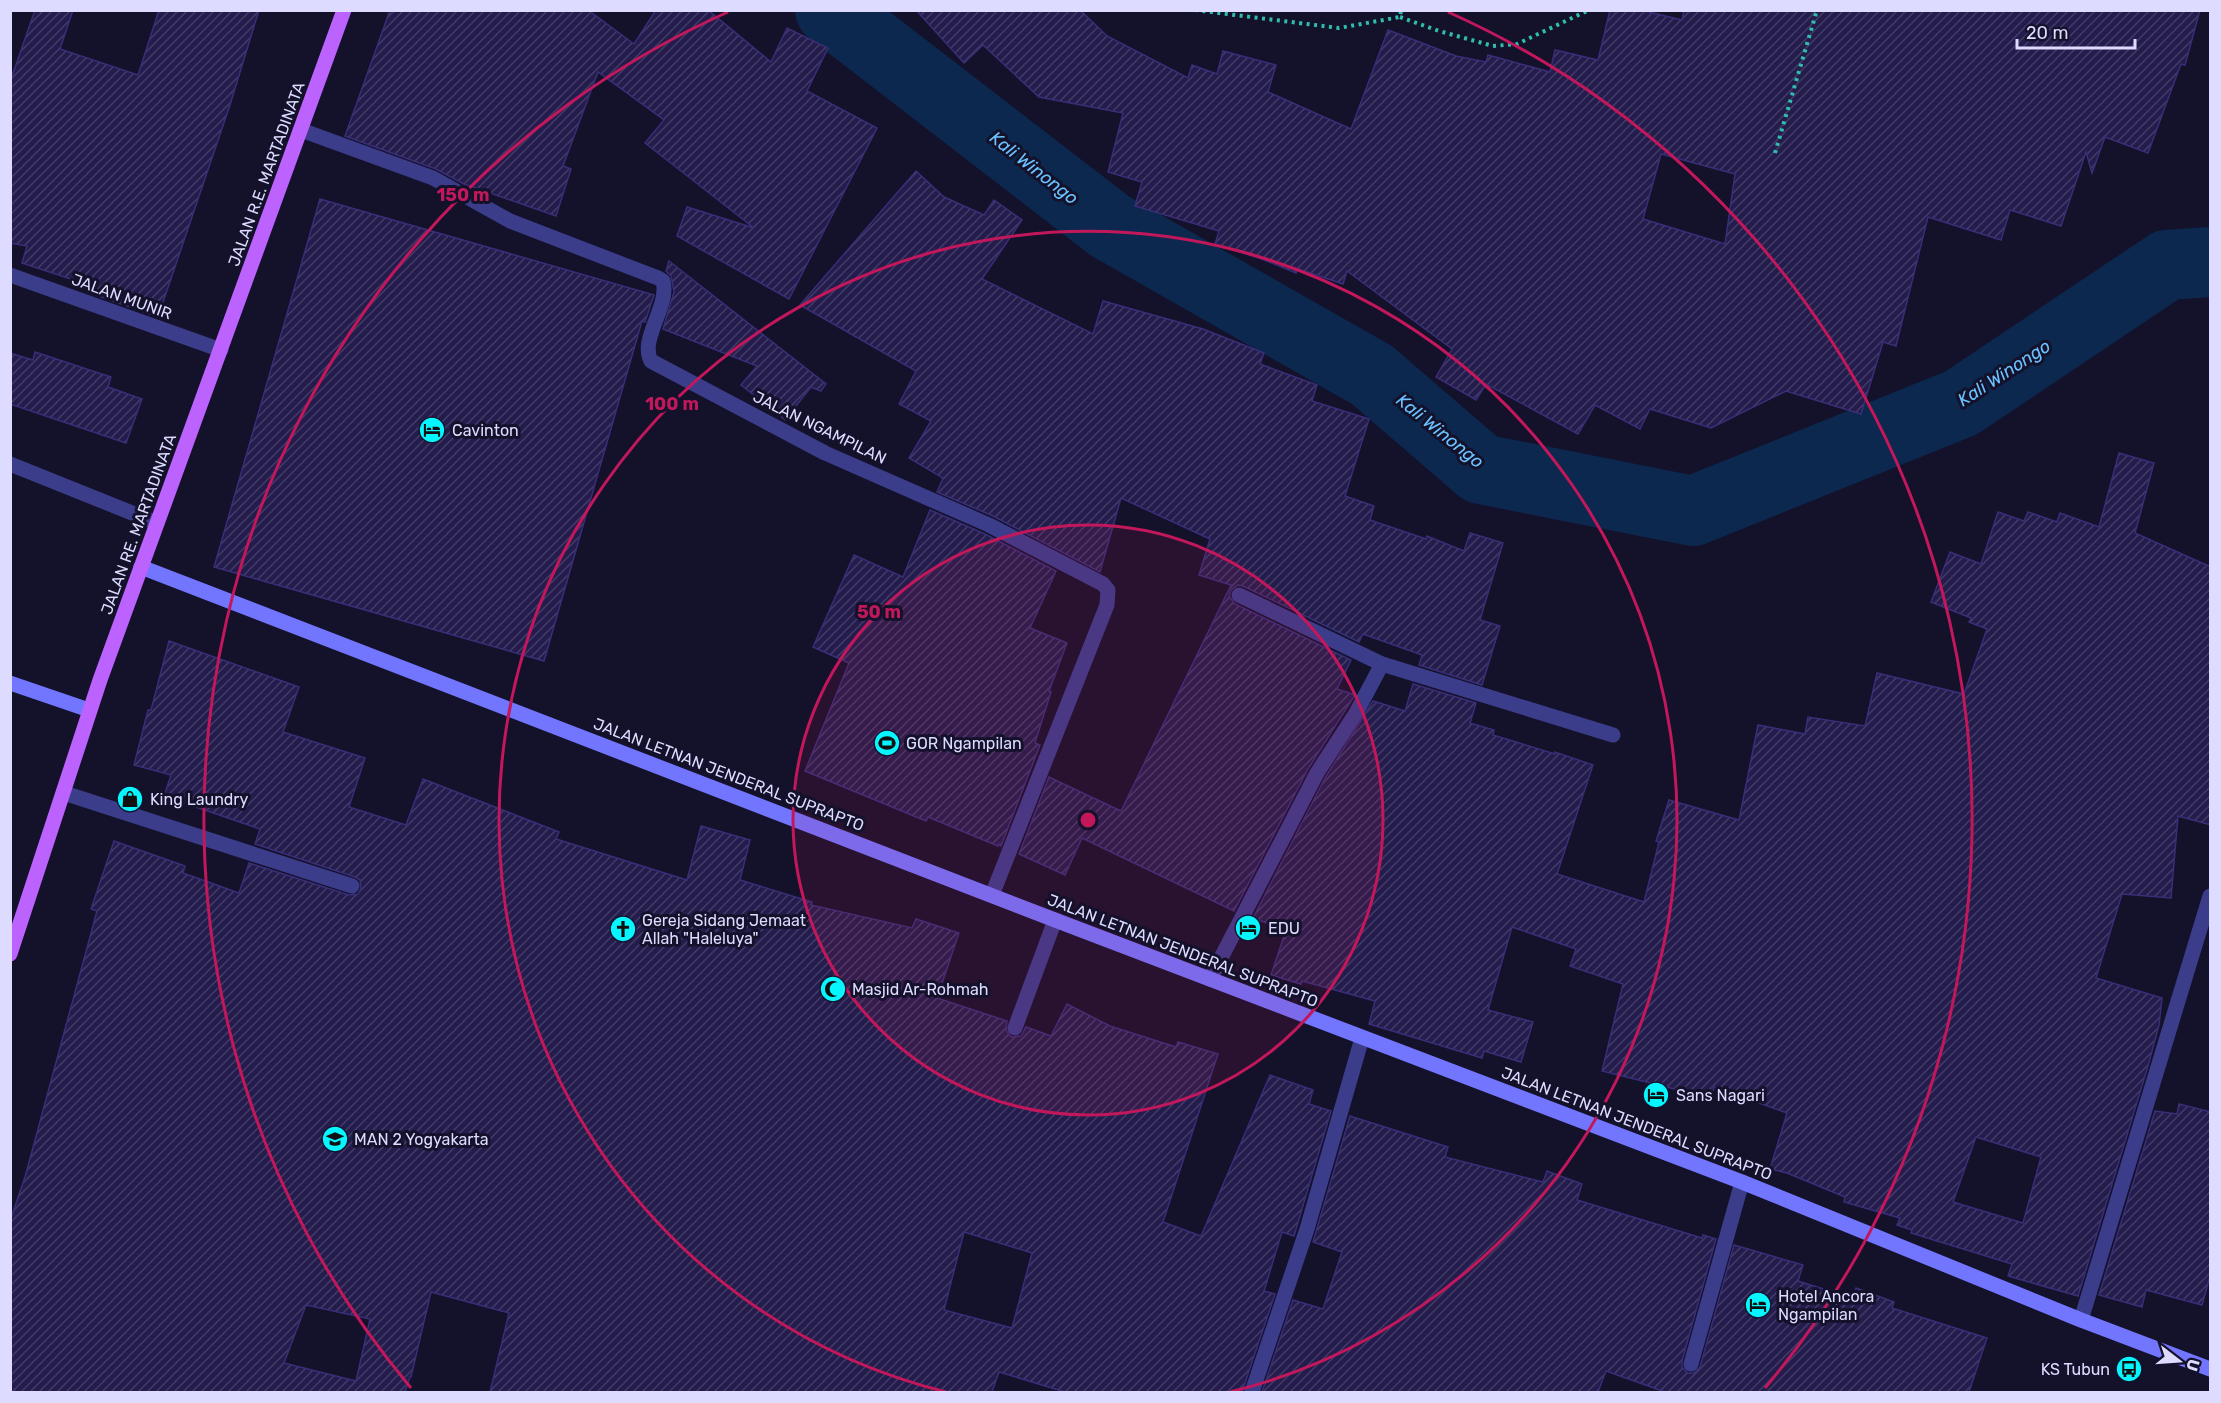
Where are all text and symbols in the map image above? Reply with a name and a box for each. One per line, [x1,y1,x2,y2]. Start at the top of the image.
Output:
scale bar [2017,12,2136,50]
text: 20 m [2026,22,2068,44]
street label: JALAN R.E. MARTADINATA [224,79,309,269]
water label: Kali Winongo [985,127,1083,209]
text: 150 m [436,184,490,206]
street label: JALAN MUNIR [69,270,175,323]
water label: Kali Winongo [1953,335,2055,411]
street label: JALAN NGAMPILAN [750,387,890,468]
water label: Kali Winongo [1392,389,1488,473]
text: 100 m [645,393,699,415]
hotel icon: Cavinton [417,415,447,445]
place label: Cavinton [452,421,519,440]
street label: JALAN RE. MARTADINATA [97,431,180,617]
text: 50 m [857,601,901,623]
street label: JALAN LETNAN JENDERAL SUPRAPTO [591,714,867,835]
sports icon: GOR Ngampilan [872,728,902,758]
place label: GOR Ngampilan [906,734,1022,753]
shop icon: King Laundry [115,784,145,814]
place label: King Laundry [150,790,248,809]
centre of rings [1078,810,1098,830]
street label: JALAN LETNAN JENDERAL SUPRAPTO [1045,890,1321,1011]
place label: Gereja Sidang Jemaat Allah "Haleluya" [642,911,806,948]
hotel icon: EDU [1233,913,1263,943]
church icon: Gereja Sidang Jemaat Allah "Haleluya" [608,914,638,944]
place label: EDU [1268,919,1300,938]
mosque icon: Masjid Ar-Rohmah [818,974,848,1004]
place label: Masjid Ar-Rohmah [852,980,989,999]
street label: JALAN LETNAN JENDERAL SUPRAPTO [1499,1063,1775,1184]
hotel icon: Sans Nagari [1641,1080,1671,1110]
place label: Sans Nagari [1676,1086,1765,1105]
school or university icon: MAN 2 Yogyakarta [320,1124,350,1154]
place label: MAN 2 Yogyakarta [354,1130,489,1149]
place label: Hotel Ancora Ngampilan [1778,1287,1874,1324]
hotel icon: Hotel Ancora Ngampilan [1743,1290,1773,1320]
north arrow [2149,1331,2209,1391]
bus stop icon: KS Tubun [2114,1354,2144,1384]
text: U [2182,1357,2204,1374]
place label: KS Tubun [2041,1360,2110,1379]

